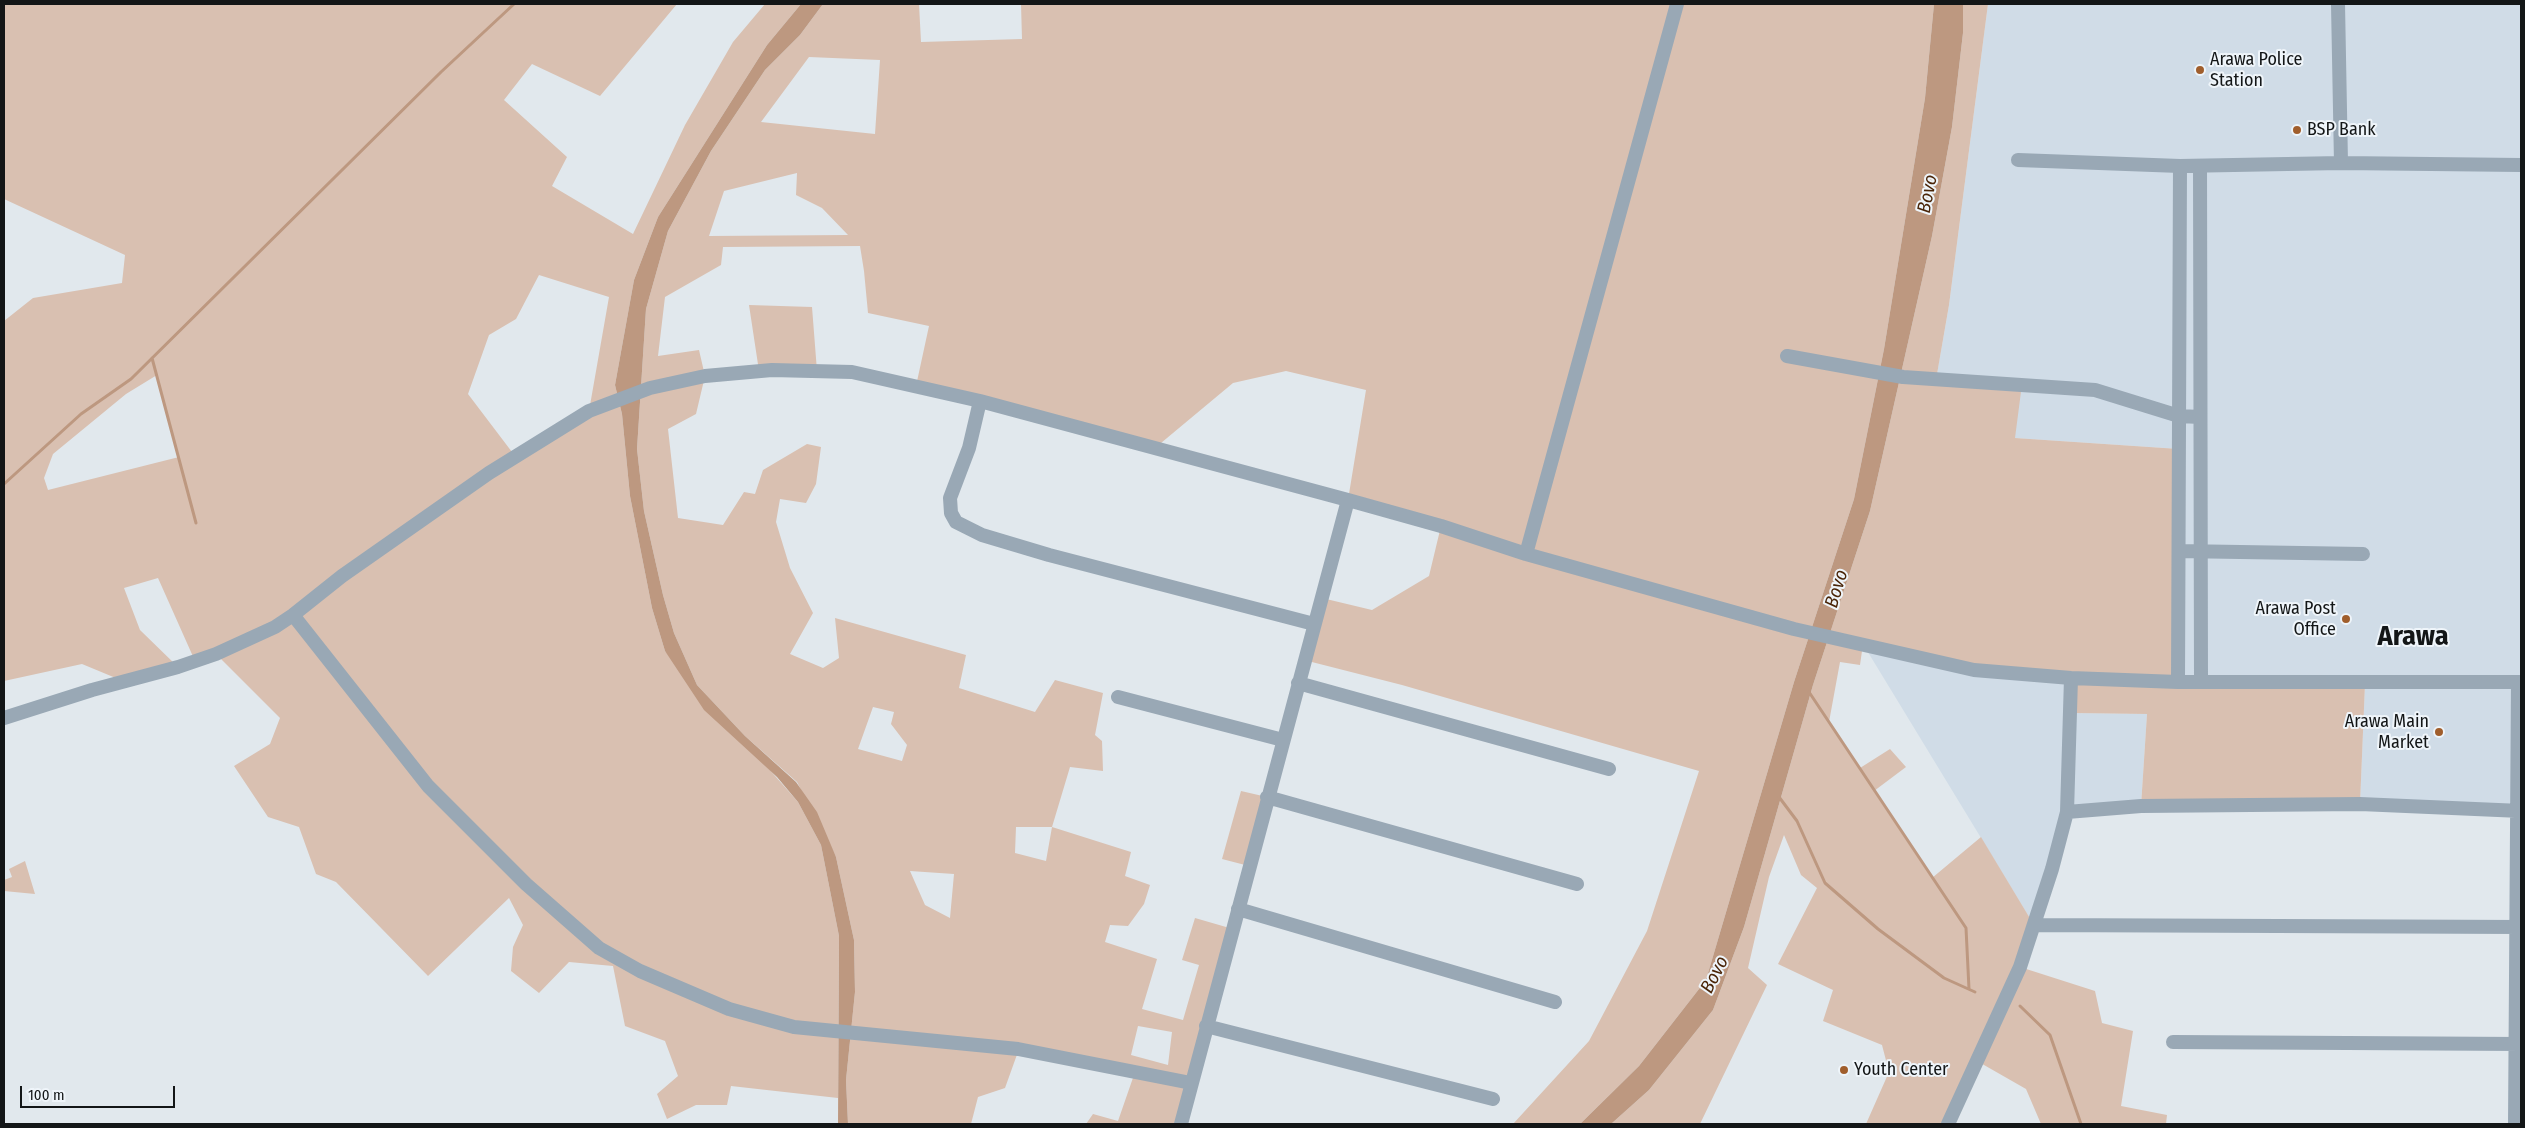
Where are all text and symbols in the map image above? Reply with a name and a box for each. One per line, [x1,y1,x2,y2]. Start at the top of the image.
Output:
place label: Arawa Police Station [2210,49,2302,92]
marker: Arawa Police Station [2194,64,2206,76]
place label: BSP Bank [2307,119,2376,141]
marker: BSP Bank [2291,124,2303,136]
water label: Bovo [1913,173,1943,215]
water label: Bovo [1820,567,1854,611]
place label: Arawa Post Office [2256,598,2336,640]
marker: Arawa Post Office [2340,613,2352,625]
district label: Arawa [2377,620,2449,654]
place label: Arawa Main Market [2345,711,2429,754]
marker: Arawa Main Market [2433,726,2445,738]
water label: Bovo [1696,953,1734,997]
place label: Youth Center [1854,1059,1948,1081]
marker: Youth Center [1838,1064,1850,1076]
scale bar [22,1076,178,1108]
text: 100 m [28,1086,65,1104]

